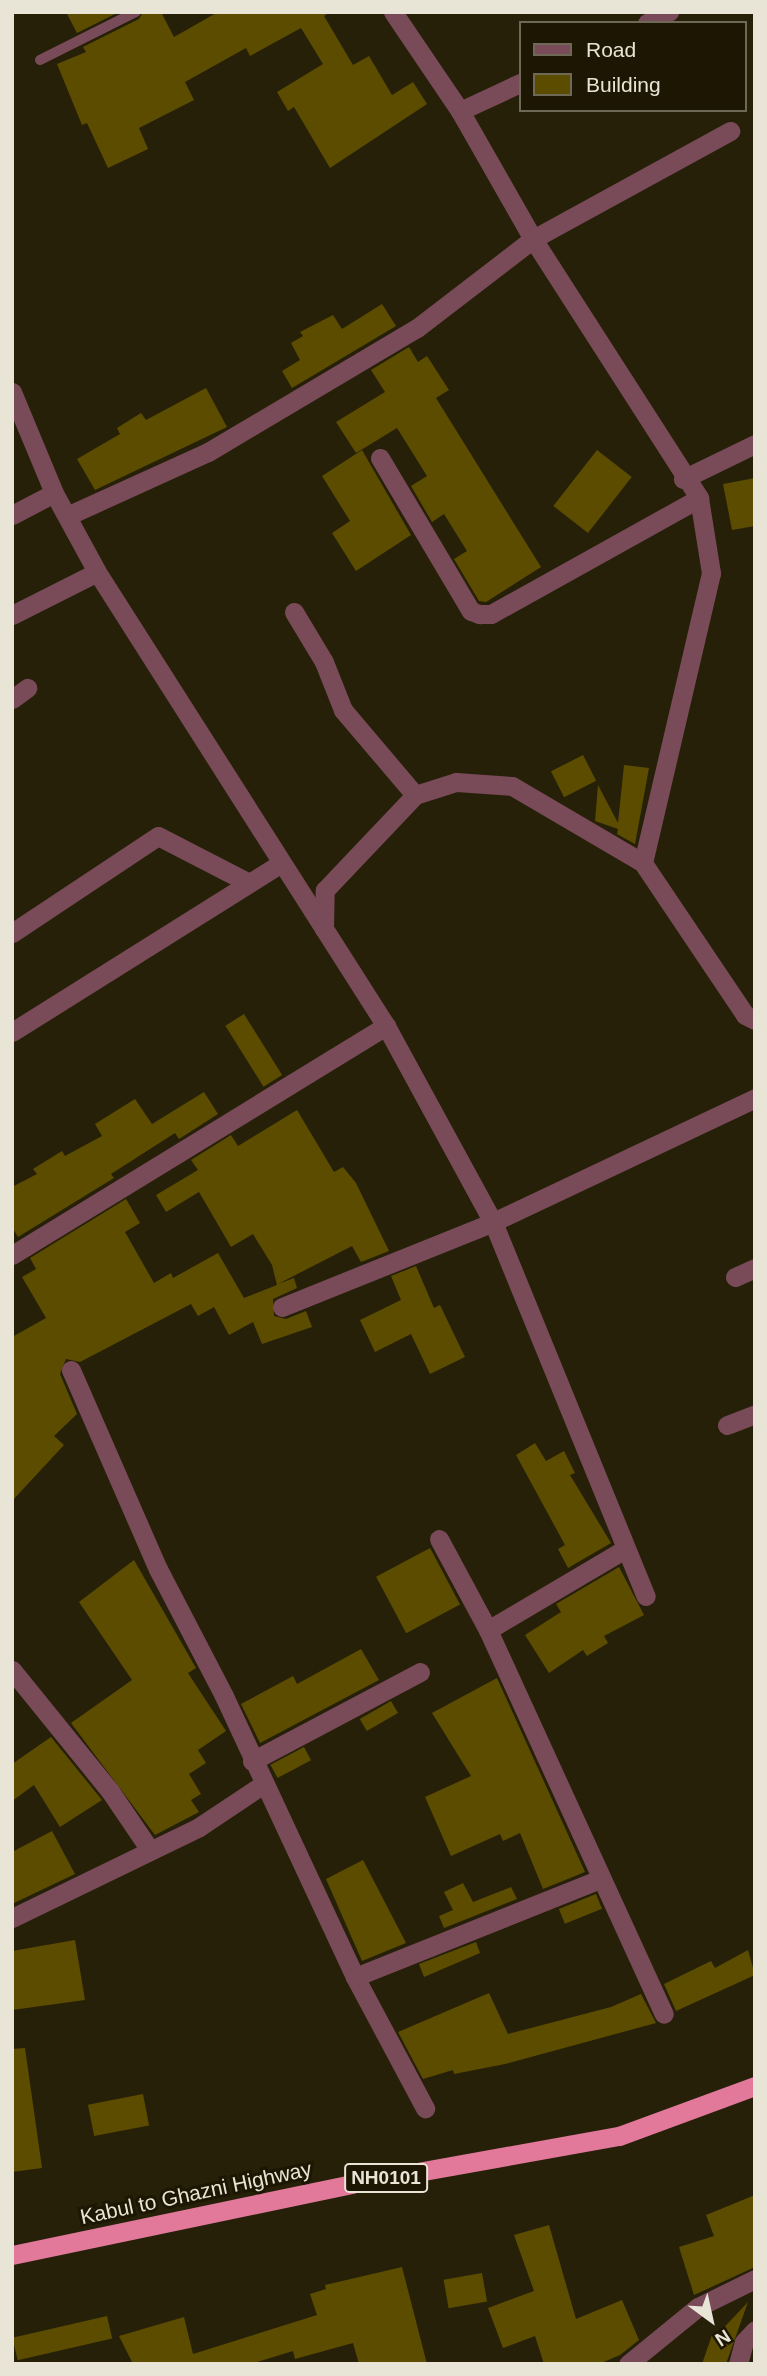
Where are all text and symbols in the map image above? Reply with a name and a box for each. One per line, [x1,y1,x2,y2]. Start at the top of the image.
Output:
legend [518,21,746,112]
text: Road [586,38,636,61]
text: Building [586,73,661,96]
street label: Kabul to Ghazni Highway [78,2156,314,2230]
road number: NH0101 [344,2162,428,2194]
north arrow [676,2285,746,2355]
text: N [711,2325,734,2351]

